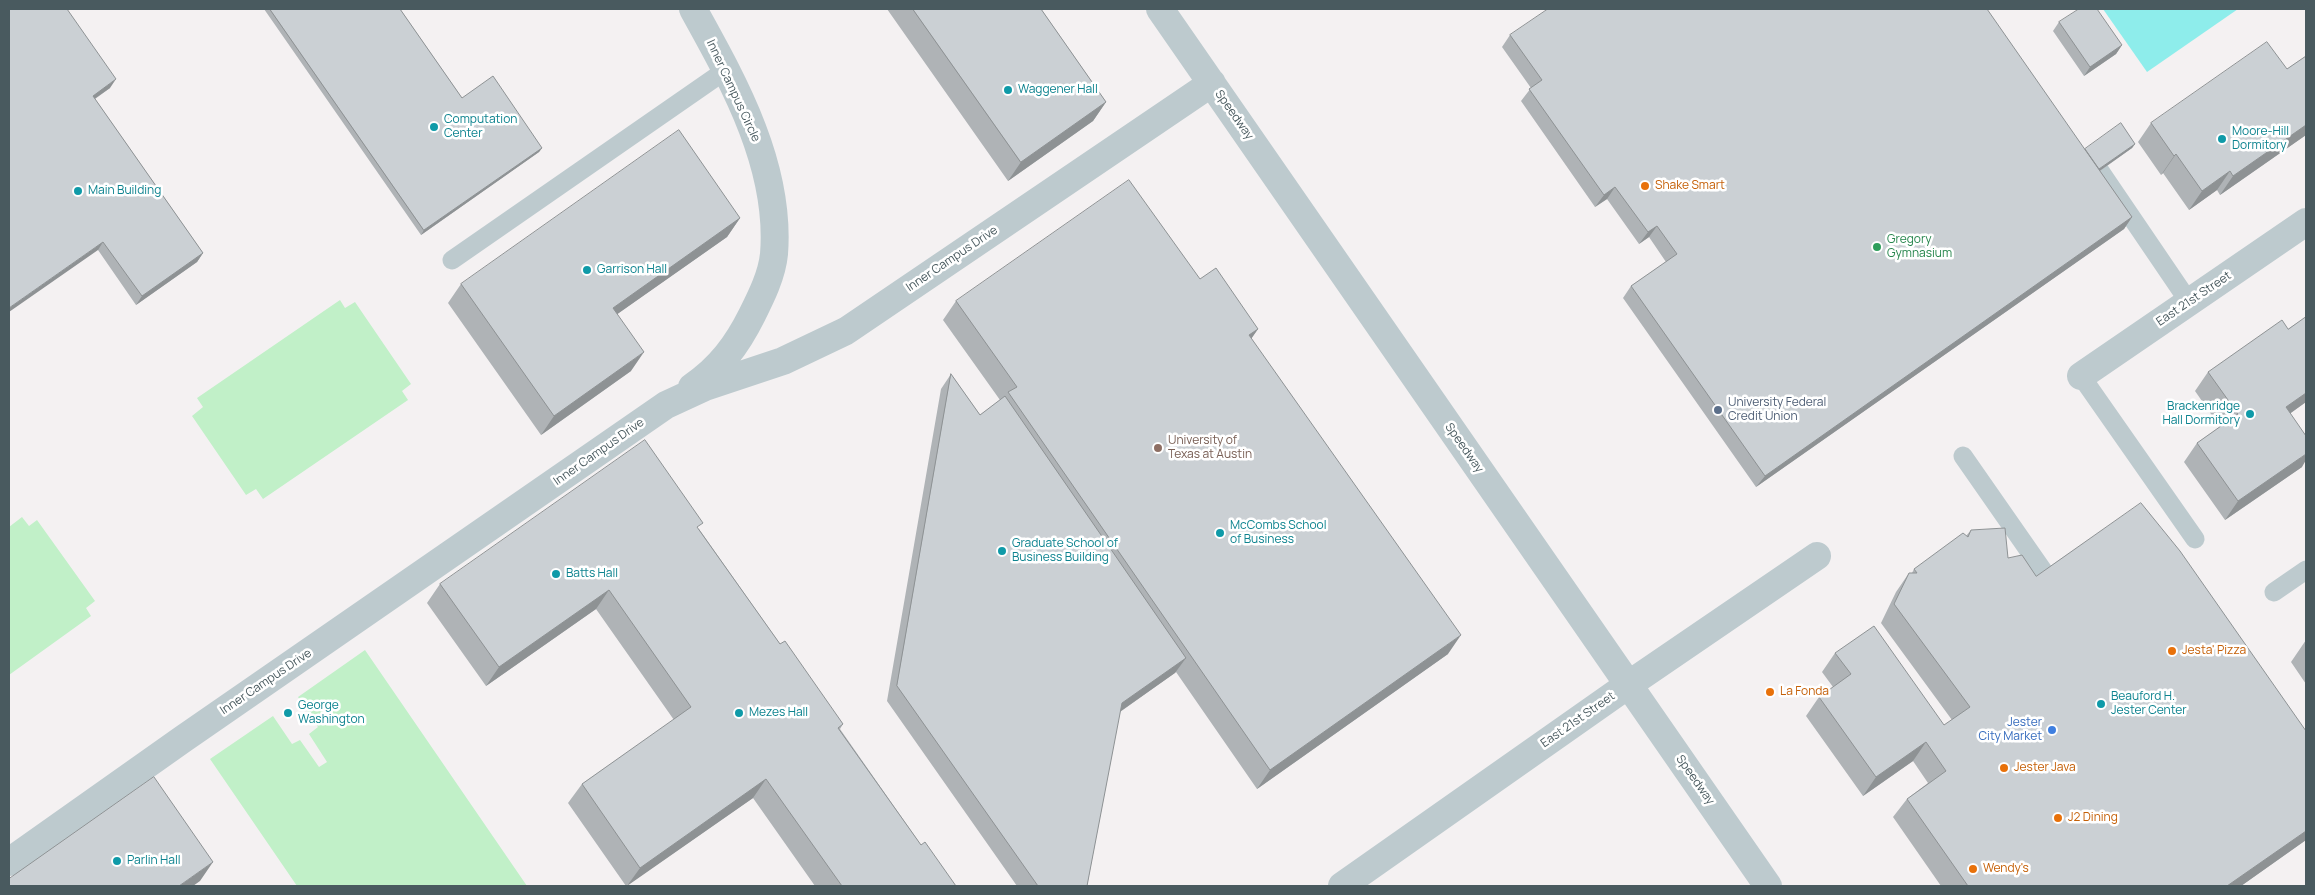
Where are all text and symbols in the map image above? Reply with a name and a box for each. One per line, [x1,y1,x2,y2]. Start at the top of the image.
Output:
street label: Inner Campus Circle [703,38,763,144]
place label: Waggener Hall [1018,83,1098,97]
marker: Waggener Hall [1002,84,1014,96]
street label: Speedway [1212,87,1256,143]
place label: Computation Center [444,113,517,141]
marker: Computation Center [428,121,440,133]
place label: Moore-Hill Dormitory [2232,125,2289,153]
marker: Moore-Hill Dormitory [2216,133,2228,145]
place label: Shake Smart [1655,179,1725,193]
marker: Shake Smart [1639,180,1651,192]
place label: Main Building [88,184,161,198]
marker: Main Building [72,185,84,197]
street label: Inner Campus Drive [904,223,1000,295]
place label: Gregory Gymnasium [1887,233,1952,261]
marker: Gregory Gymnasium [1871,241,1883,253]
place label: Garrison Hall [597,263,667,277]
marker: Garrison Hall [581,264,593,276]
street label: East 21st Street [2154,269,2234,329]
place label: University Federal Credit Union [1728,396,1826,424]
place label: Brackenridge Hall Dormitory [2162,400,2240,428]
marker: University Federal Credit Union [1712,404,1724,416]
marker: Brackenridge Hall Dormitory [2244,408,2256,420]
street label: Inner Campus Drive [551,415,647,489]
street label: Speedway [1442,420,1486,476]
place label: University of Texas at Austin [1168,434,1252,462]
marker: University of Texas at Austin [1152,442,1164,454]
place label: McCombs School of Business [1230,519,1326,547]
marker: McCombs School of Business [1214,527,1226,539]
place label: Graduate School of Business Building [1012,537,1118,565]
marker: Graduate School of Business Building [996,545,1008,557]
place label: Batts Hall [566,567,618,581]
marker: Batts Hall [550,568,562,580]
place label: Jesta' Pizza [2182,644,2246,658]
marker: Jesta' Pizza [2166,645,2178,657]
street label: Inner Campus Drive [218,646,314,718]
place label: La Fonda [1780,685,1829,699]
marker: La Fonda [1764,686,1776,698]
street label: East 21st Street [1538,689,1618,751]
place label: Beauford H. Jester Center [2111,690,2187,718]
marker: Beauford H. Jester Center [2095,698,2107,710]
place label: George Washington [298,699,365,727]
place label: Mezes Hall [749,706,808,720]
marker: George Washington [282,707,294,719]
marker: Mezes Hall [733,707,745,719]
place label: Jester City Market [1979,716,2042,744]
marker: Jester City Market [2046,724,2058,736]
street label: Speedway [1673,752,1717,808]
place label: Jester Java [2014,761,2076,775]
marker: Jester Java [1998,762,2010,774]
place label: J2 Dining [2068,811,2118,825]
marker: J2 Dining [2052,812,2064,824]
place label: Parlin Hall [127,854,181,868]
marker: Parlin Hall [111,855,123,867]
place label: Wendy's [1983,862,2029,876]
marker: Wendy's [1967,863,1979,875]

